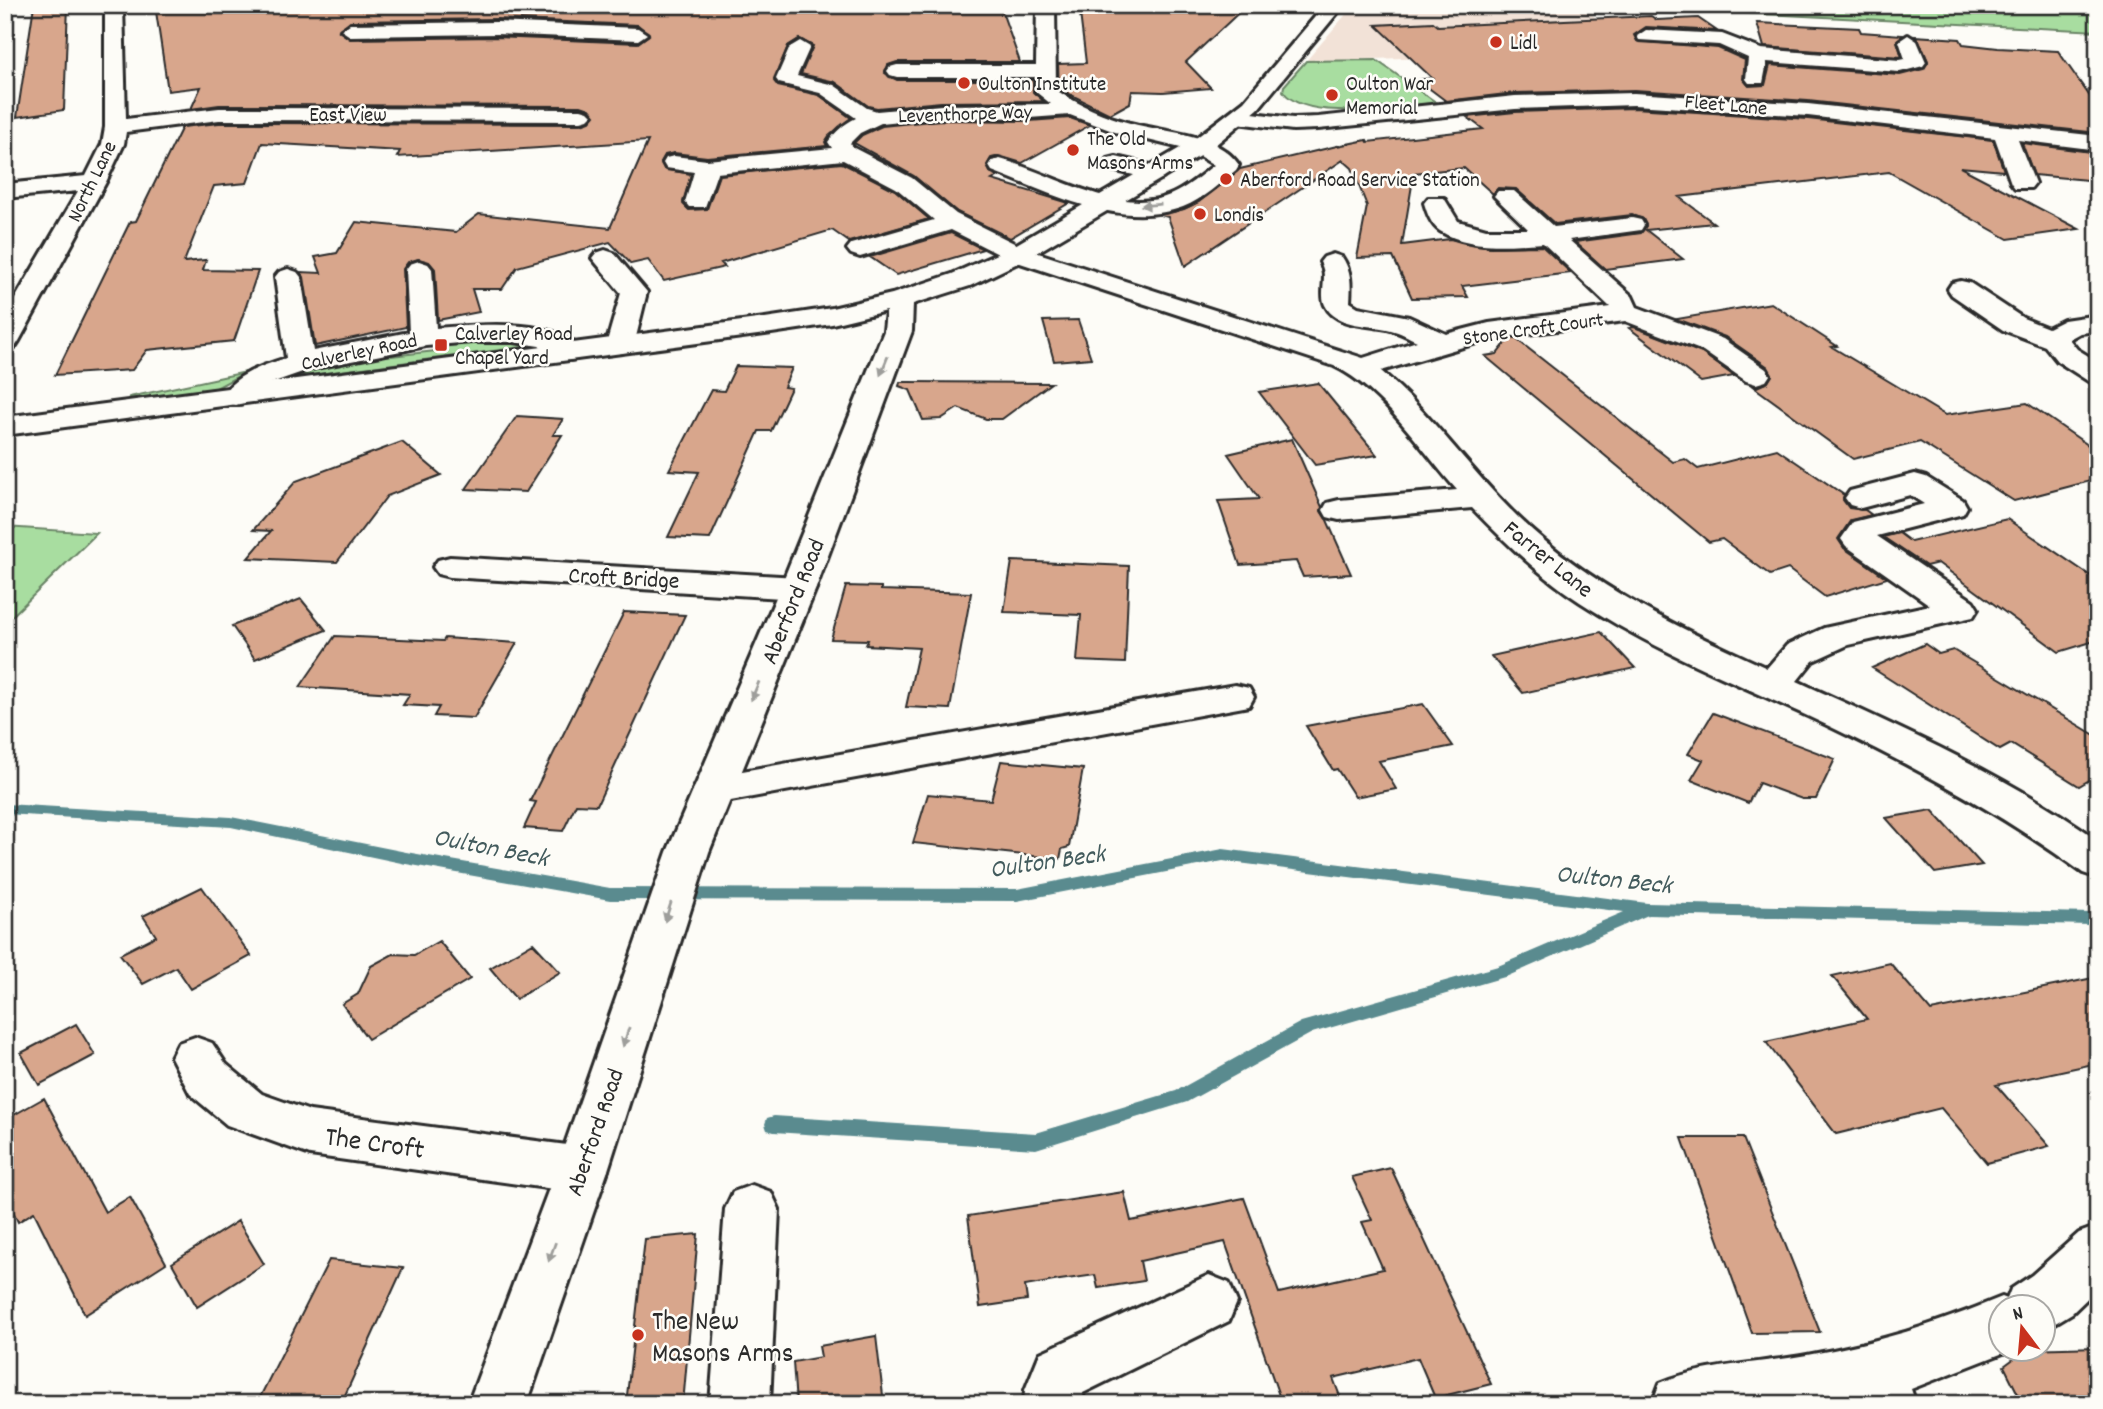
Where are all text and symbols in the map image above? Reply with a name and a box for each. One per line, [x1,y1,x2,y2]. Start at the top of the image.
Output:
place label: Lidl [1510,30,1537,60]
marker: Lidl [1488,34,1504,50]
place label: Oulton Institute [978,71,1106,101]
place label: Oulton War Memorial [1346,71,1434,125]
marker: Oulton Institute [956,75,972,91]
marker: Oulton War Memorial [1324,87,1340,103]
street label: Fleet Lane [1683,88,1768,126]
street label: Leventhorpe Way [898,99,1033,133]
street label: East View [309,102,387,132]
place label: The Old Masons Arms [1087,126,1193,180]
street label: North Lane [61,137,126,228]
marker: The Old Masons Arms [1065,142,1081,158]
place label: Aberford Road Service Station [1240,167,1480,197]
marker: Aberford Road Service Station [1218,171,1234,187]
one-way arrow [1140,200,1162,211]
place label: Londis [1214,202,1264,232]
marker: Londis [1192,206,1208,222]
street label: Stone Croft Court [1461,306,1606,356]
place label: Calverley Road Chapel Yard [455,321,573,375]
street label: Calverley Road [299,327,420,381]
marker: Calverley Road Chapel Yard [433,337,449,353]
one-way arrow [878,355,889,376]
street label: Farrer Lane [1495,513,1600,607]
street label: Aberford Road [754,534,835,670]
street label: Croft Bridge [567,560,680,600]
one-way arrow [749,681,761,701]
water label: Oulton Beck [430,820,553,879]
water label: Oulton Beck [987,837,1110,890]
water label: Oulton Beck [1554,857,1676,906]
one-way arrow [662,902,673,923]
one-way arrow [620,1027,631,1048]
street label: Aberford Road [559,1065,634,1201]
street label: The Croft [322,1119,426,1173]
one-way arrow [546,1242,557,1263]
north arrow [1988,1294,2058,1364]
text: N [2010,1301,2027,1329]
place label: The New Masons Arms [652,1304,794,1376]
marker: The New Masons Arms [630,1327,646,1343]

